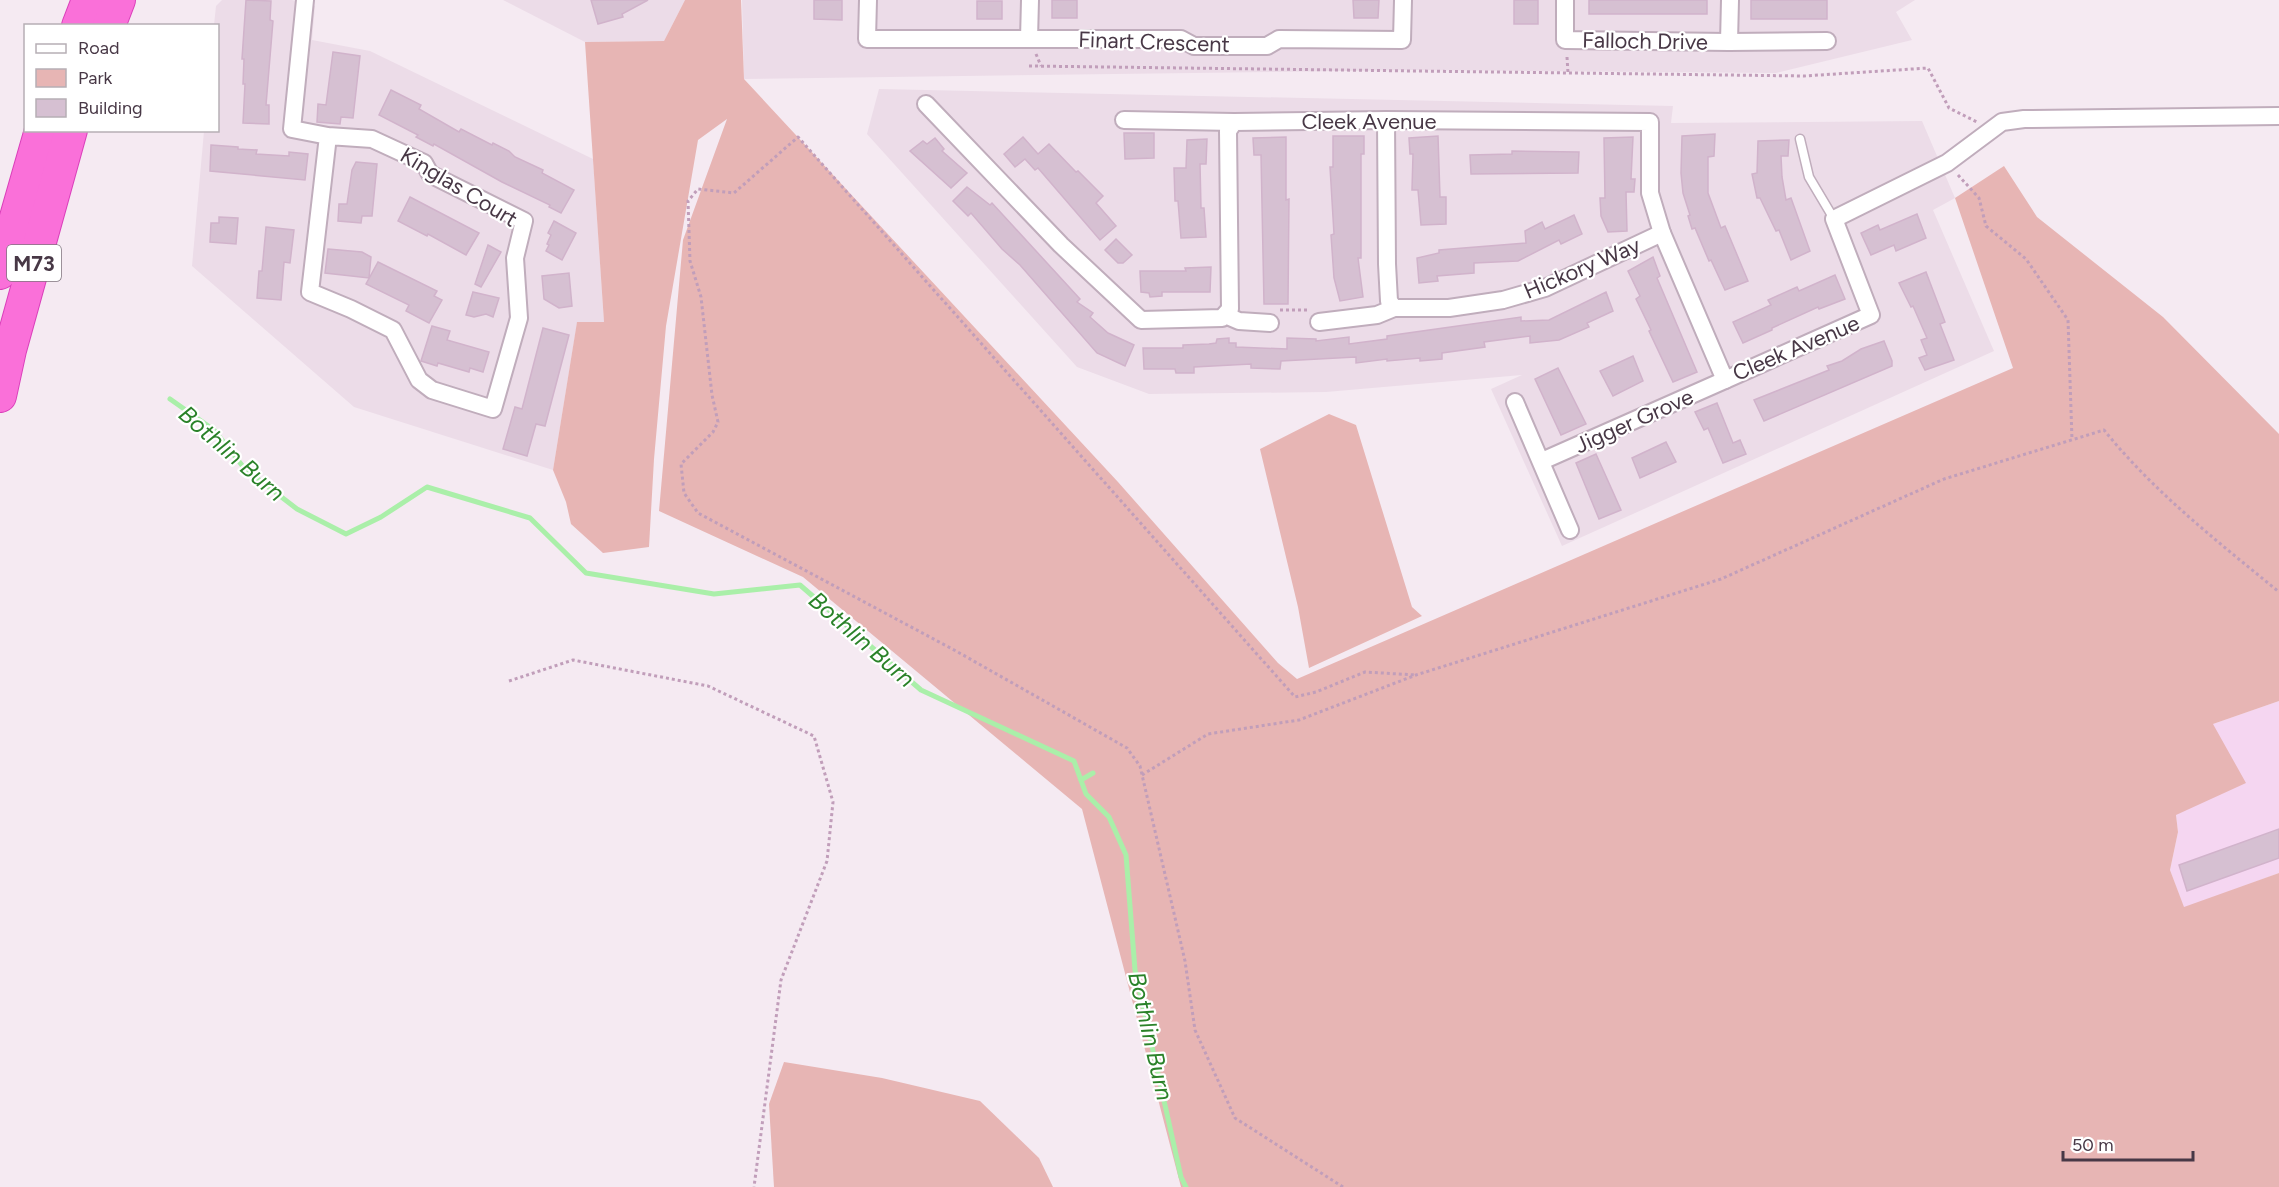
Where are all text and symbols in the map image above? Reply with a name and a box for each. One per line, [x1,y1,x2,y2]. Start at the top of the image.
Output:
legend [24,24,219,132]
street label: Finart Crescent [1078,26,1230,58]
street label: Falloch Drive [1582,26,1708,56]
text: Road [78,37,119,59]
text: Park [78,67,113,89]
text: Building [78,97,143,119]
street label: Cleek Avenue [1301,108,1437,135]
street label: Kinglas Court [395,141,523,233]
street label: Hickory Way [1520,231,1645,305]
road number: M73 [7,245,61,281]
street label: Cleek Avenue [1728,309,1864,387]
street label: Jigger Grove [1571,383,1697,459]
water label: Bothlin Burn [173,399,291,507]
water label: Bothlin Burn [803,585,921,693]
water label: Bothlin Burn [1122,969,1180,1103]
scale bar [2063,1124,2194,1162]
text: 50 m [2072,1134,2114,1156]

